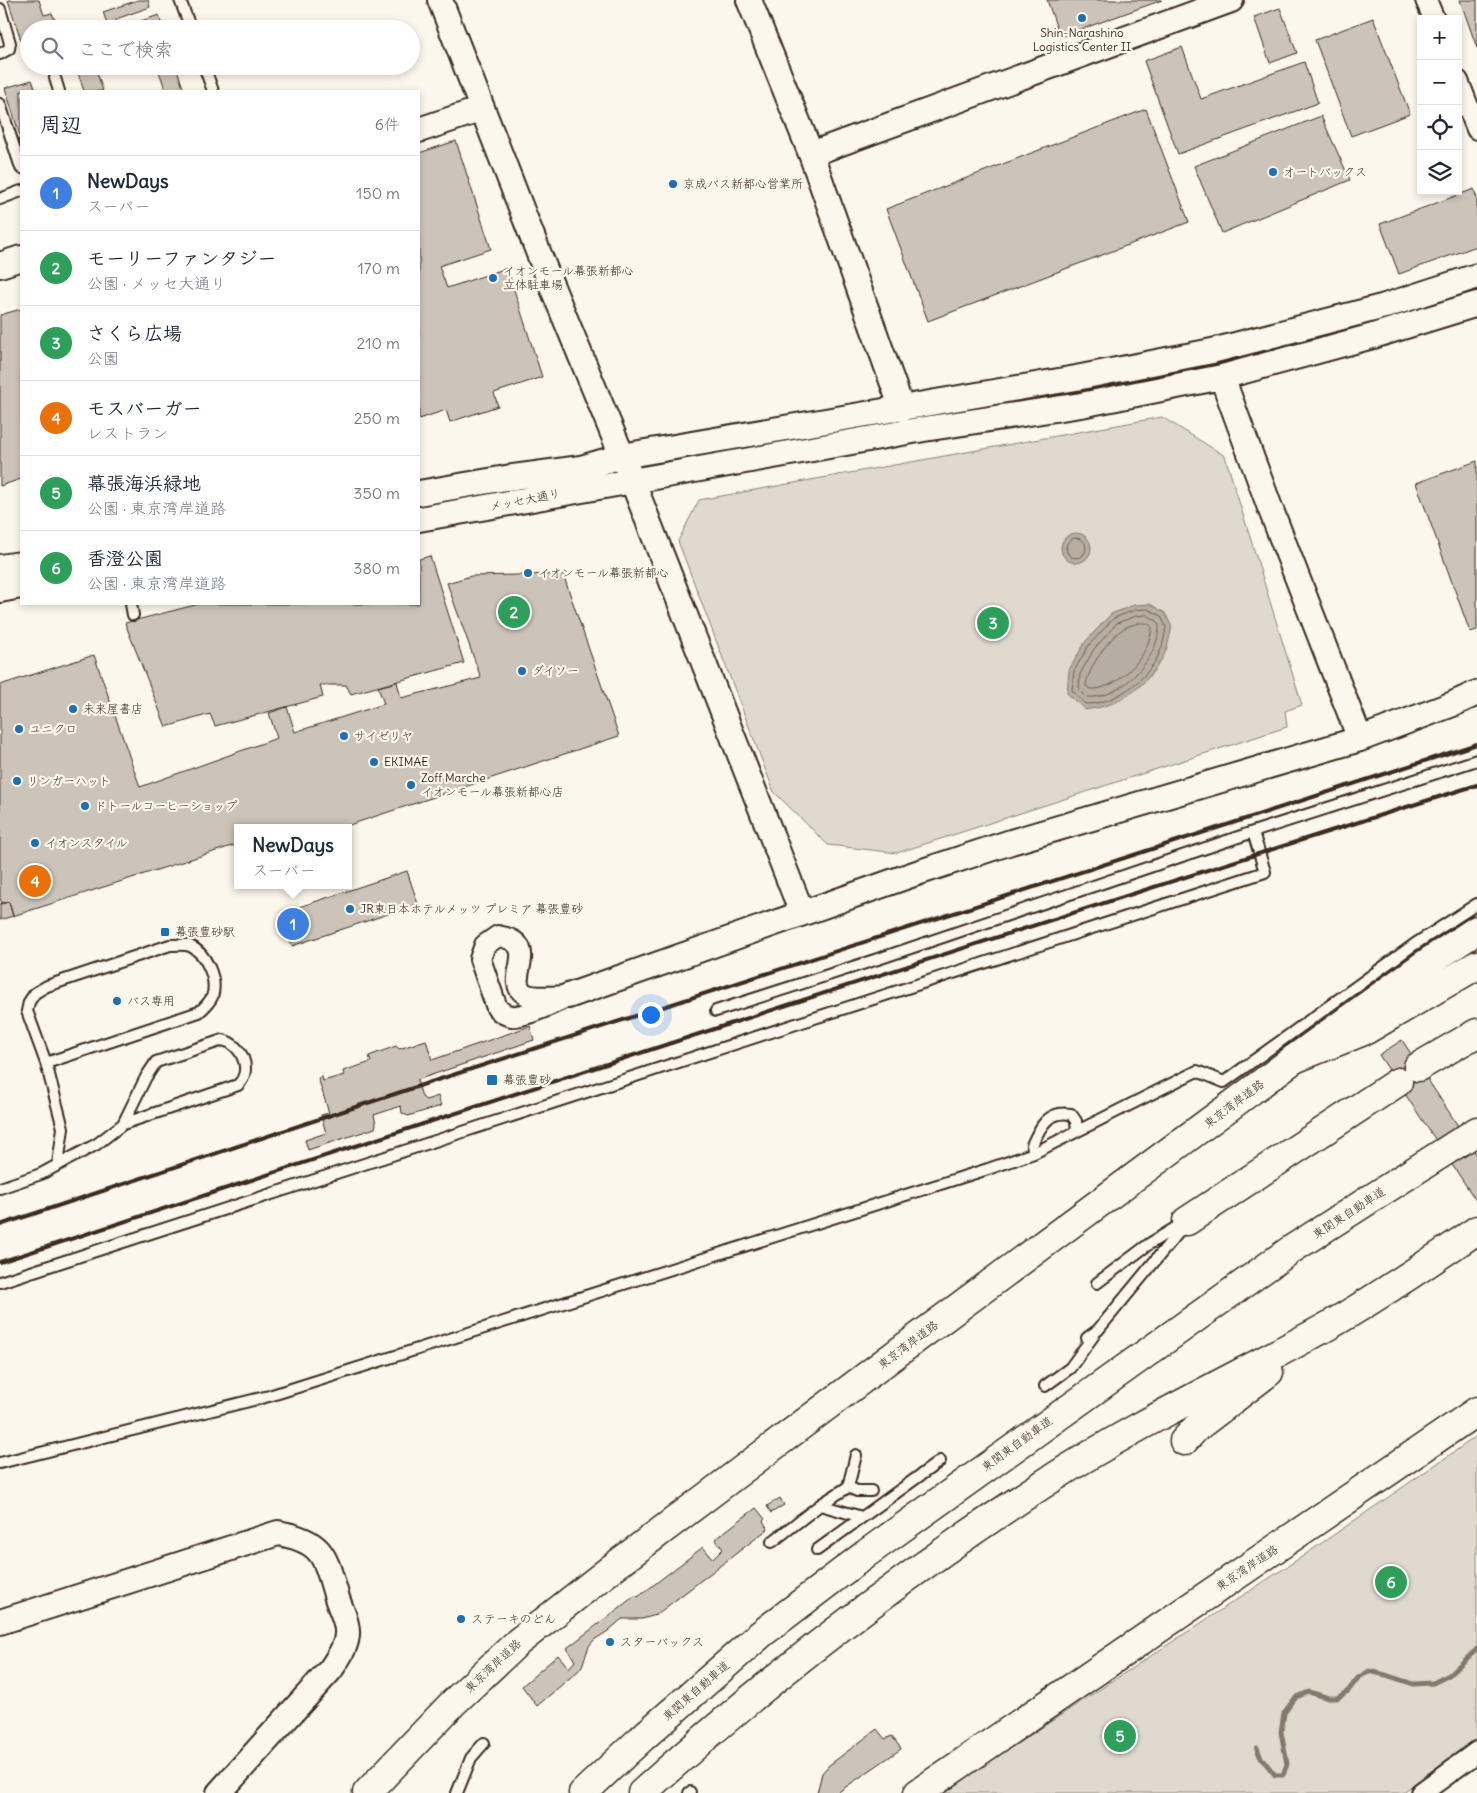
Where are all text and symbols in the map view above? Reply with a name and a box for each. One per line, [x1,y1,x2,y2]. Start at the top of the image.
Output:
marker: Shin-Narashino Logistics Center II [1076,12,1088,24]
map controls [1417,15,1462,195]
button: + [1417,15,1462,60]
search box [20,20,420,75]
place label: Shin-Narashino Logistics Center II [1033,25,1131,54]
icon: search [38,34,66,62]
text: ここで検索 [78,37,173,61]
button: − [1417,60,1462,105]
button: locate [1417,105,1462,150]
text: 周辺 [40,111,82,138]
text: 6件 [375,114,400,134]
button: layers [1417,150,1462,195]
place label: オートバックス [1283,164,1367,179]
marker: オートバックス [1267,166,1279,178]
text: NewDays [87,169,169,193]
place label: 京成バス新都心営業所 [683,176,803,191]
marker: 京成バス新都心営業所 [667,178,679,190]
text: 1 [53,183,59,203]
text: 150 m [356,183,400,203]
text: スーパー [87,196,150,216]
text: モーリーファンタジー [87,246,276,270]
text: 2 [52,258,60,278]
text: 170 m [357,258,400,278]
place label: イオンモール幕張新都心 立体駐車場 [503,263,634,292]
marker: イオンモール幕張新都心 立体駐車場 [487,272,499,284]
text: 公園 · メッセ大通り [87,273,226,293]
text: さくら広場 [87,321,182,345]
text: 3 [51,333,61,353]
text: 210 m [357,333,400,353]
text: 公園 [87,348,119,368]
text: モスバーガー [87,396,201,420]
text: 4 [51,408,61,428]
text: 250 m [354,408,400,428]
text: レストラン [87,423,168,443]
text: 幕張海浜緑地 [87,471,201,495]
text: 5 [51,483,61,503]
text: 350 m [353,483,400,503]
street label: メッセ大通り [488,485,562,514]
text: 公園 · 東京湾岸道路 [87,498,226,518]
text: 香澄公園 [87,546,163,570]
text: 6 [51,558,61,578]
text: 380 m [353,558,400,578]
place label: イオンモール幕張新都心 [538,565,669,580]
marker: イオンモール幕張新都心 [522,567,534,579]
text: 公園 · 東京湾岸道路 [87,573,226,593]
pin: 2 [498,593,530,631]
pin: 3 [977,604,1009,642]
place label: ダイソー [532,663,579,678]
marker: ダイソー [516,665,528,677]
place label: 未来屋書店 [83,701,143,716]
marker: 未来屋書店 [67,703,79,715]
place label: ユニクロ [29,721,77,736]
marker: ユニクロ [13,723,25,735]
place label: サイゼリヤ [354,728,413,743]
marker: サイゼリヤ [338,730,350,742]
place label: EKIMAE [384,754,428,769]
marker: EKIMAE [368,756,380,768]
place label: Zoff Marche イオンモール幕張新都心店 [421,770,564,799]
place label: リンガーハット [27,773,111,788]
marker: リンガーハット [11,775,23,787]
marker: Zoff Marche イオンモール幕張新都心店 [405,779,417,791]
place label: ドトールコーヒーショップ [95,798,237,813]
marker: ドトールコーヒーショップ [79,800,91,812]
popup [234,824,352,889]
text: NewDays [252,833,334,857]
place label: イオンスタイル [45,835,128,850]
marker: イオンスタイル [29,837,41,849]
text: スーパー [252,860,316,880]
pin: 4 [19,862,51,900]
place label: JR東日本ホテルメッツ プレミア 幕張豊砂 [360,901,583,916]
marker: JR東日本ホテルメッツ プレミア 幕張豊砂 [344,903,356,915]
pin: 1 [277,905,309,943]
place label: 幕張豊砂駅 [175,924,235,939]
marker: 幕張豊砂駅 [159,926,171,938]
place label: バス専用 [127,993,175,1008]
marker: バス専用 [111,995,123,1007]
your location [638,1002,664,1028]
place label: 幕張豊砂 [503,1072,551,1087]
marker: 幕張豊砂 [485,1073,499,1087]
street label: 東京湾岸道路 [1200,1076,1267,1131]
street label: 東関東自動車道 [1309,1183,1388,1242]
street label: 東京湾岸道路 [874,1317,941,1372]
street label: 東関東自動車道 [978,1413,1055,1474]
street label: 東京湾岸道路 [1213,1541,1281,1594]
pin: 6 [1375,1563,1407,1601]
place label: ステーキのどん [471,1611,556,1626]
marker: ステーキのどん [455,1613,467,1625]
place label: スターバックス [620,1634,704,1649]
street label: 東京湾岸道路 [461,1636,524,1696]
marker: スターバックス [604,1636,616,1648]
street label: 東関東自動車道 [659,1657,732,1724]
pin: 5 [1104,1717,1136,1755]

